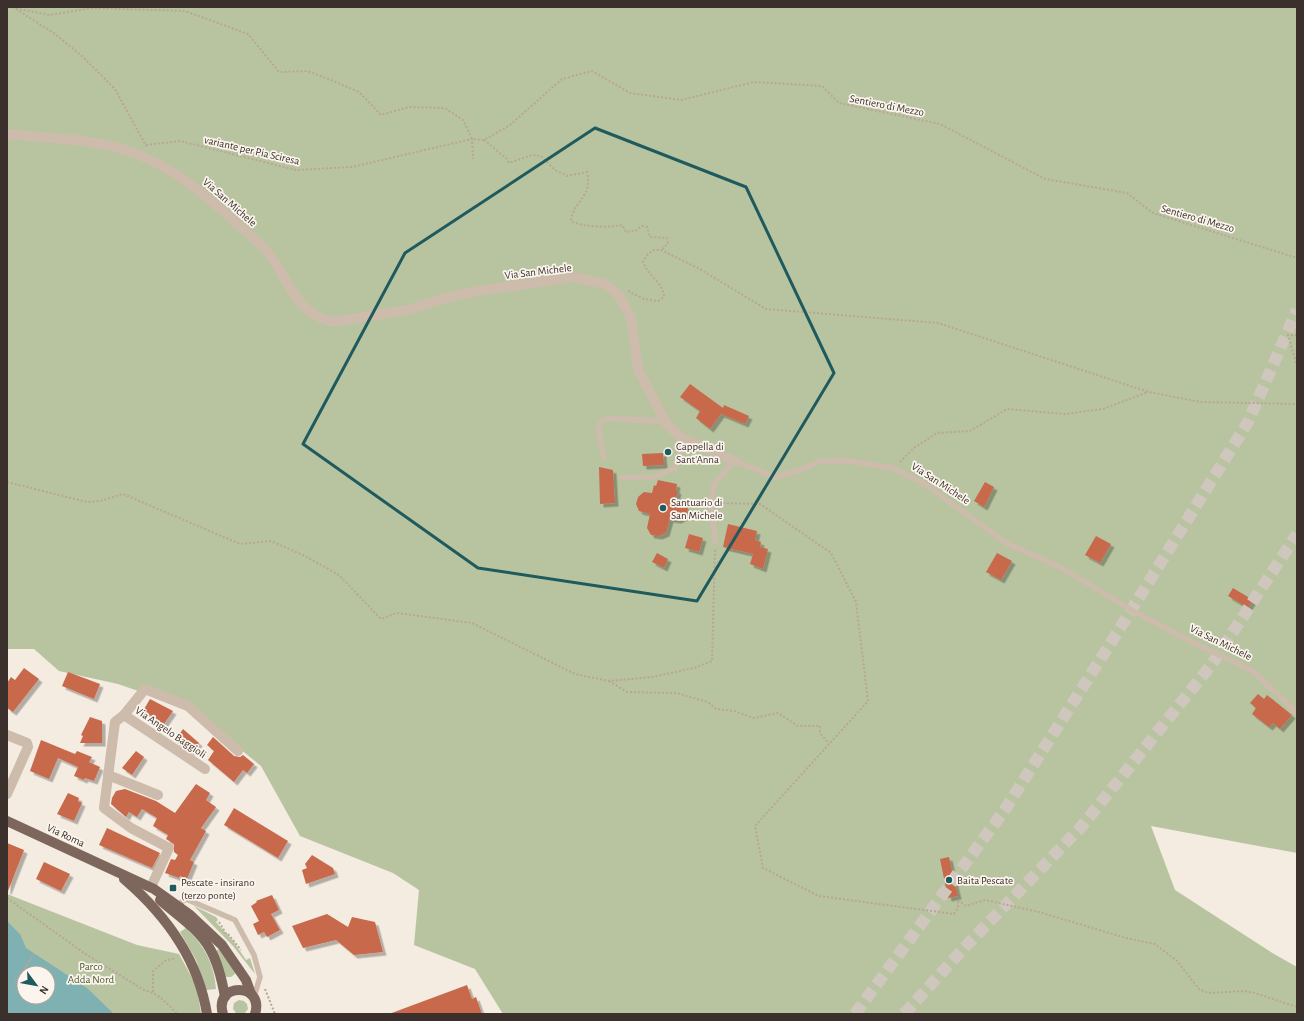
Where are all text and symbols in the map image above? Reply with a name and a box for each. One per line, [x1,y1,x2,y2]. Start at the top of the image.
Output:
street label: Sentiero di Mezzo [849,93,925,118]
street label: variante per Pia Sciresa [203,134,301,167]
street label: Via San Michele [201,176,259,229]
street label: Sentiero di Mezzo [1160,203,1236,234]
street label: Via San Michele [504,262,572,281]
place label: Cappella di Sant'Anna [676,441,724,465]
marker: Cappella di Sant'Anna [663,447,673,457]
street label: Via San Michele [909,460,972,506]
place label: Santuario di San Michele [671,497,723,521]
marker: Santuario di San Michele [658,503,668,513]
street label: Via San Michele [1188,623,1253,662]
street label: Via Angelo Baggioli [133,705,208,760]
street label: Via Roma [45,822,87,849]
marker: Baita Pescate [944,875,954,885]
place label: Baita Pescate [957,875,1013,886]
place label: Pescate - insirano (terzo ponte) [181,877,255,901]
marker: Pescate - insirano (terzo ponte) [168,883,178,893]
park label: Parco Adda Nord [68,961,114,985]
north arrow [16,965,56,1005]
text: N [37,984,51,996]

